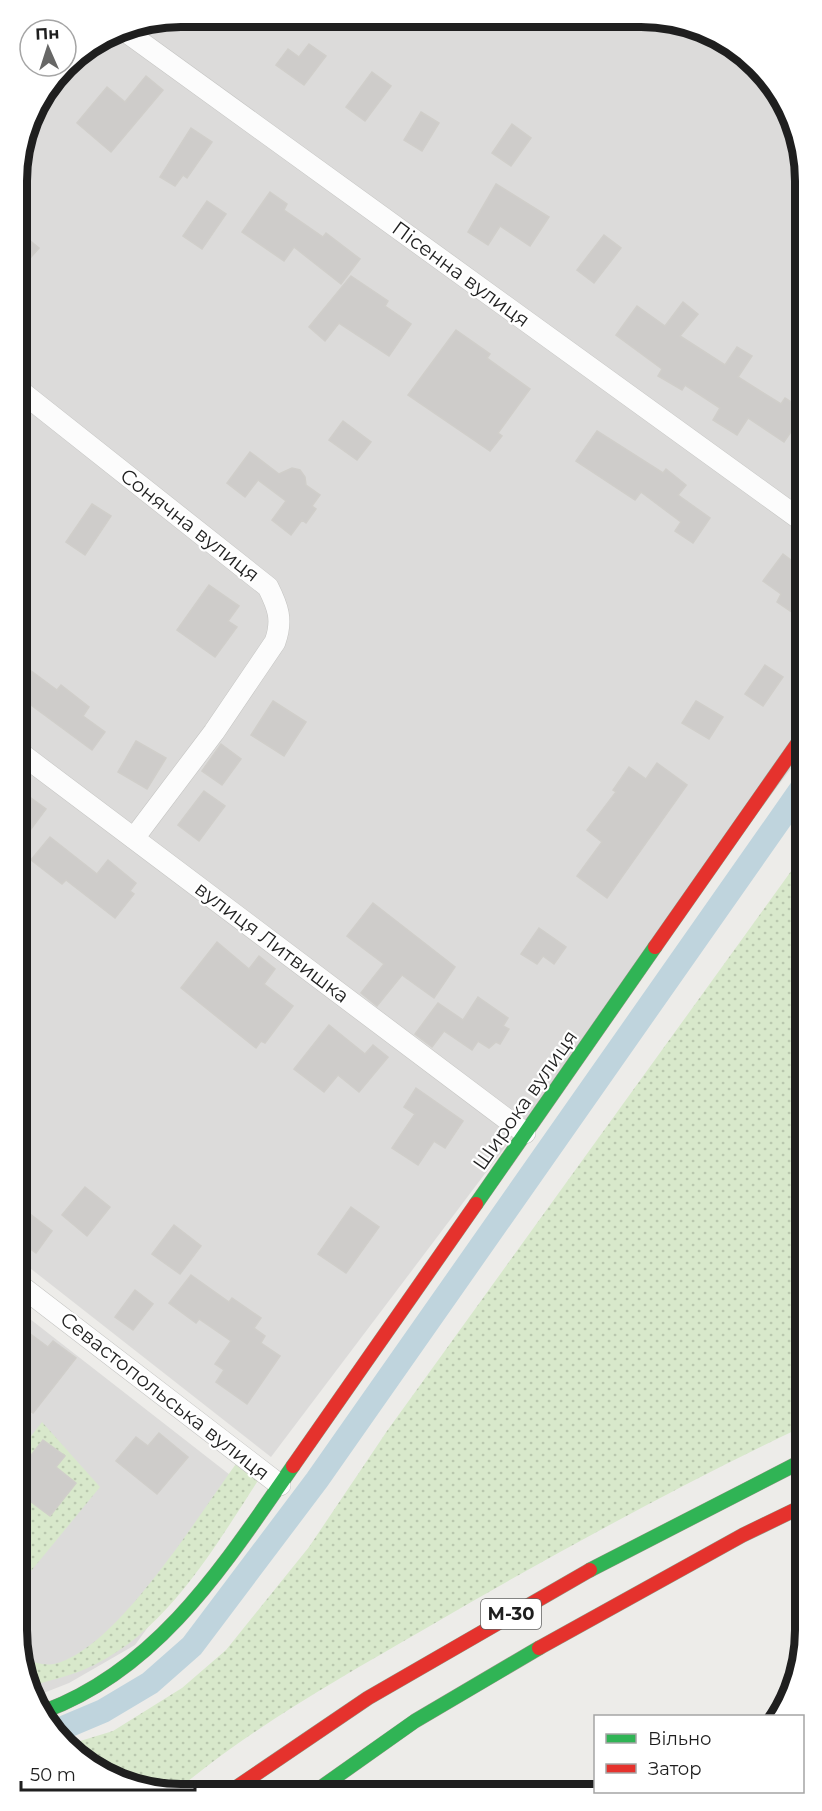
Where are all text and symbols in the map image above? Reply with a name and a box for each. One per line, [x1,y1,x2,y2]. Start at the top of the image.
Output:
north arrow [18,18,78,78]
text: Пн [35,23,60,44]
street label: Пісенна вулиця [387,216,535,332]
street label: Сонячна вулиця [116,463,264,587]
street label: вулиця Литвишка [190,876,354,1008]
street label: Широка вулиця [468,1025,582,1175]
street label: Севастопольська вулиця [56,1307,274,1485]
road number: М-30 [481,1599,541,1629]
legend [594,1715,804,1793]
text: Вільно [648,1728,712,1750]
scale bar [21,1754,195,1792]
text: Затор [648,1758,702,1780]
text: 50 m [30,1764,76,1786]

